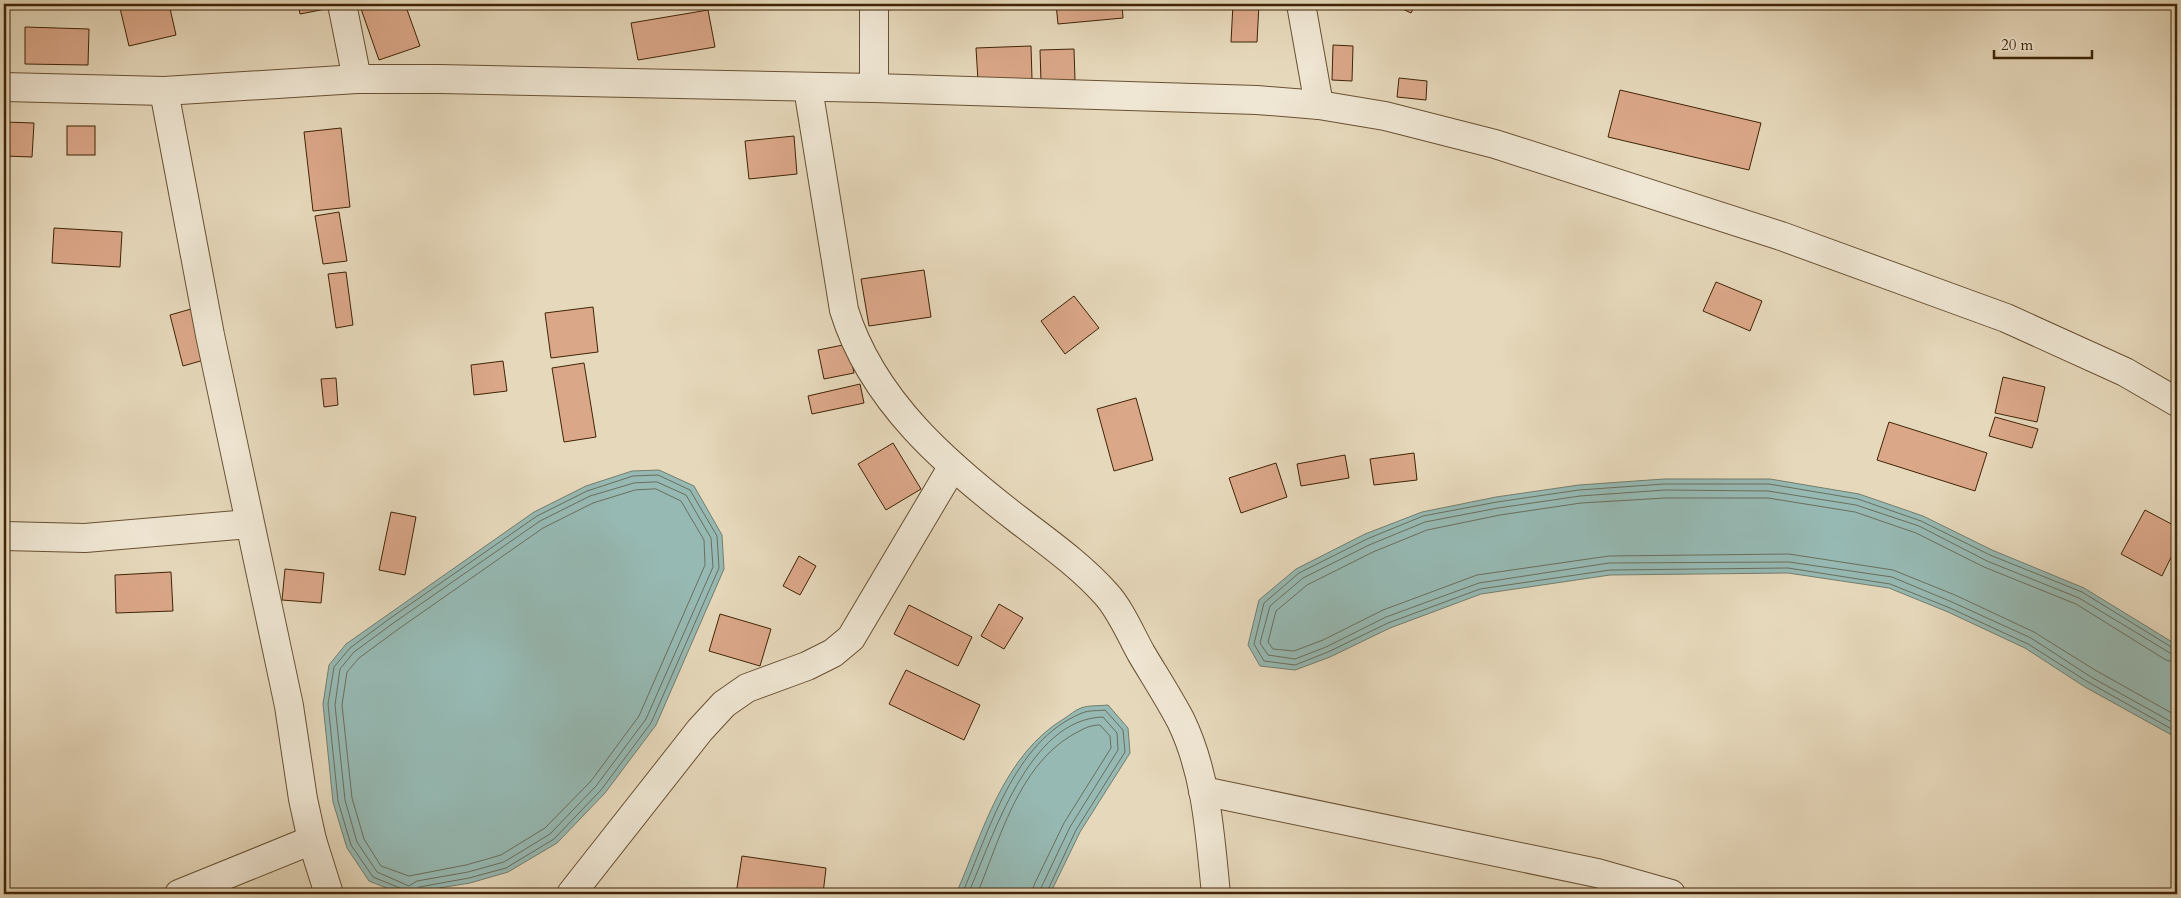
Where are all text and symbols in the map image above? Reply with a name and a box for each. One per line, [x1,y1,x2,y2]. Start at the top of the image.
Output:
scale bar [1994,28,2091,60]
text: 20 m [2001,35,2033,55]

